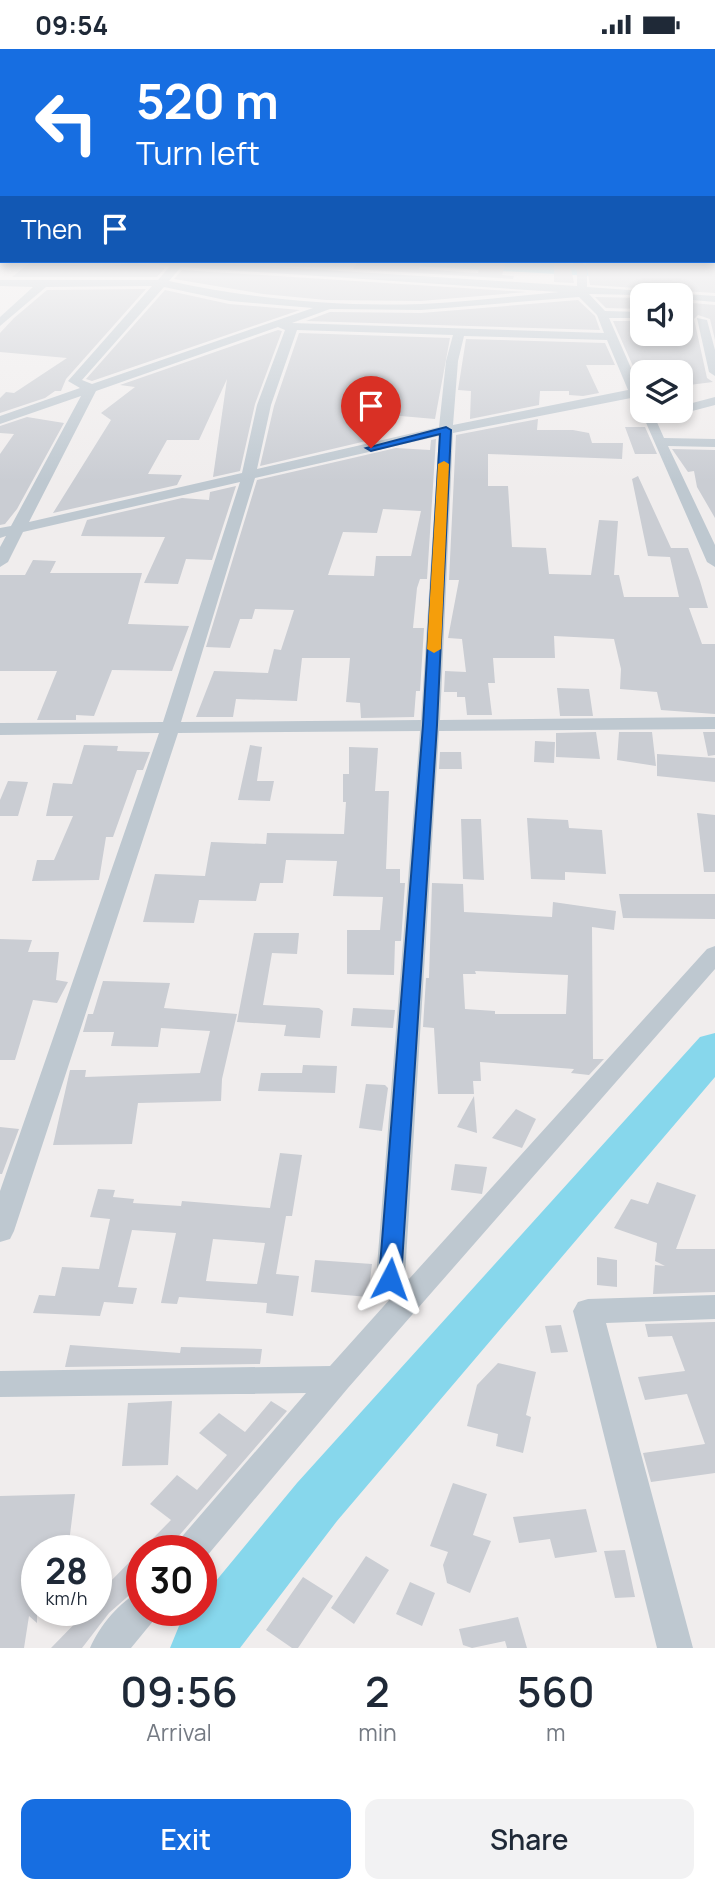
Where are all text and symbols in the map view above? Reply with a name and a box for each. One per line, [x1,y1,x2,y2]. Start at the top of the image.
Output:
text: 09:54 [35,7,108,43]
text: 520 m [136,67,279,134]
icon: left [21,77,112,168]
text: Turn left [136,131,260,175]
icon: arrive [96,210,134,248]
text: Then [21,211,82,247]
map controls [630,283,693,423]
button: sound [630,283,693,346]
button: layers [630,360,693,423]
pin [341,376,401,448]
icon: arrive [352,387,390,425]
position arrow [353,1242,427,1316]
speed limit sign: 30 [126,1535,217,1626]
text: 28 [45,1547,88,1595]
text: km/h [46,1586,87,1610]
text: 09:56 [120,1662,238,1720]
text: 2 [365,1662,390,1720]
text: 560 [517,1662,595,1720]
text: Arrival [146,1716,212,1748]
text: min [358,1716,397,1748]
text: m [546,1716,566,1748]
button: Exit [21,1799,351,1879]
button: Share [365,1799,694,1879]

